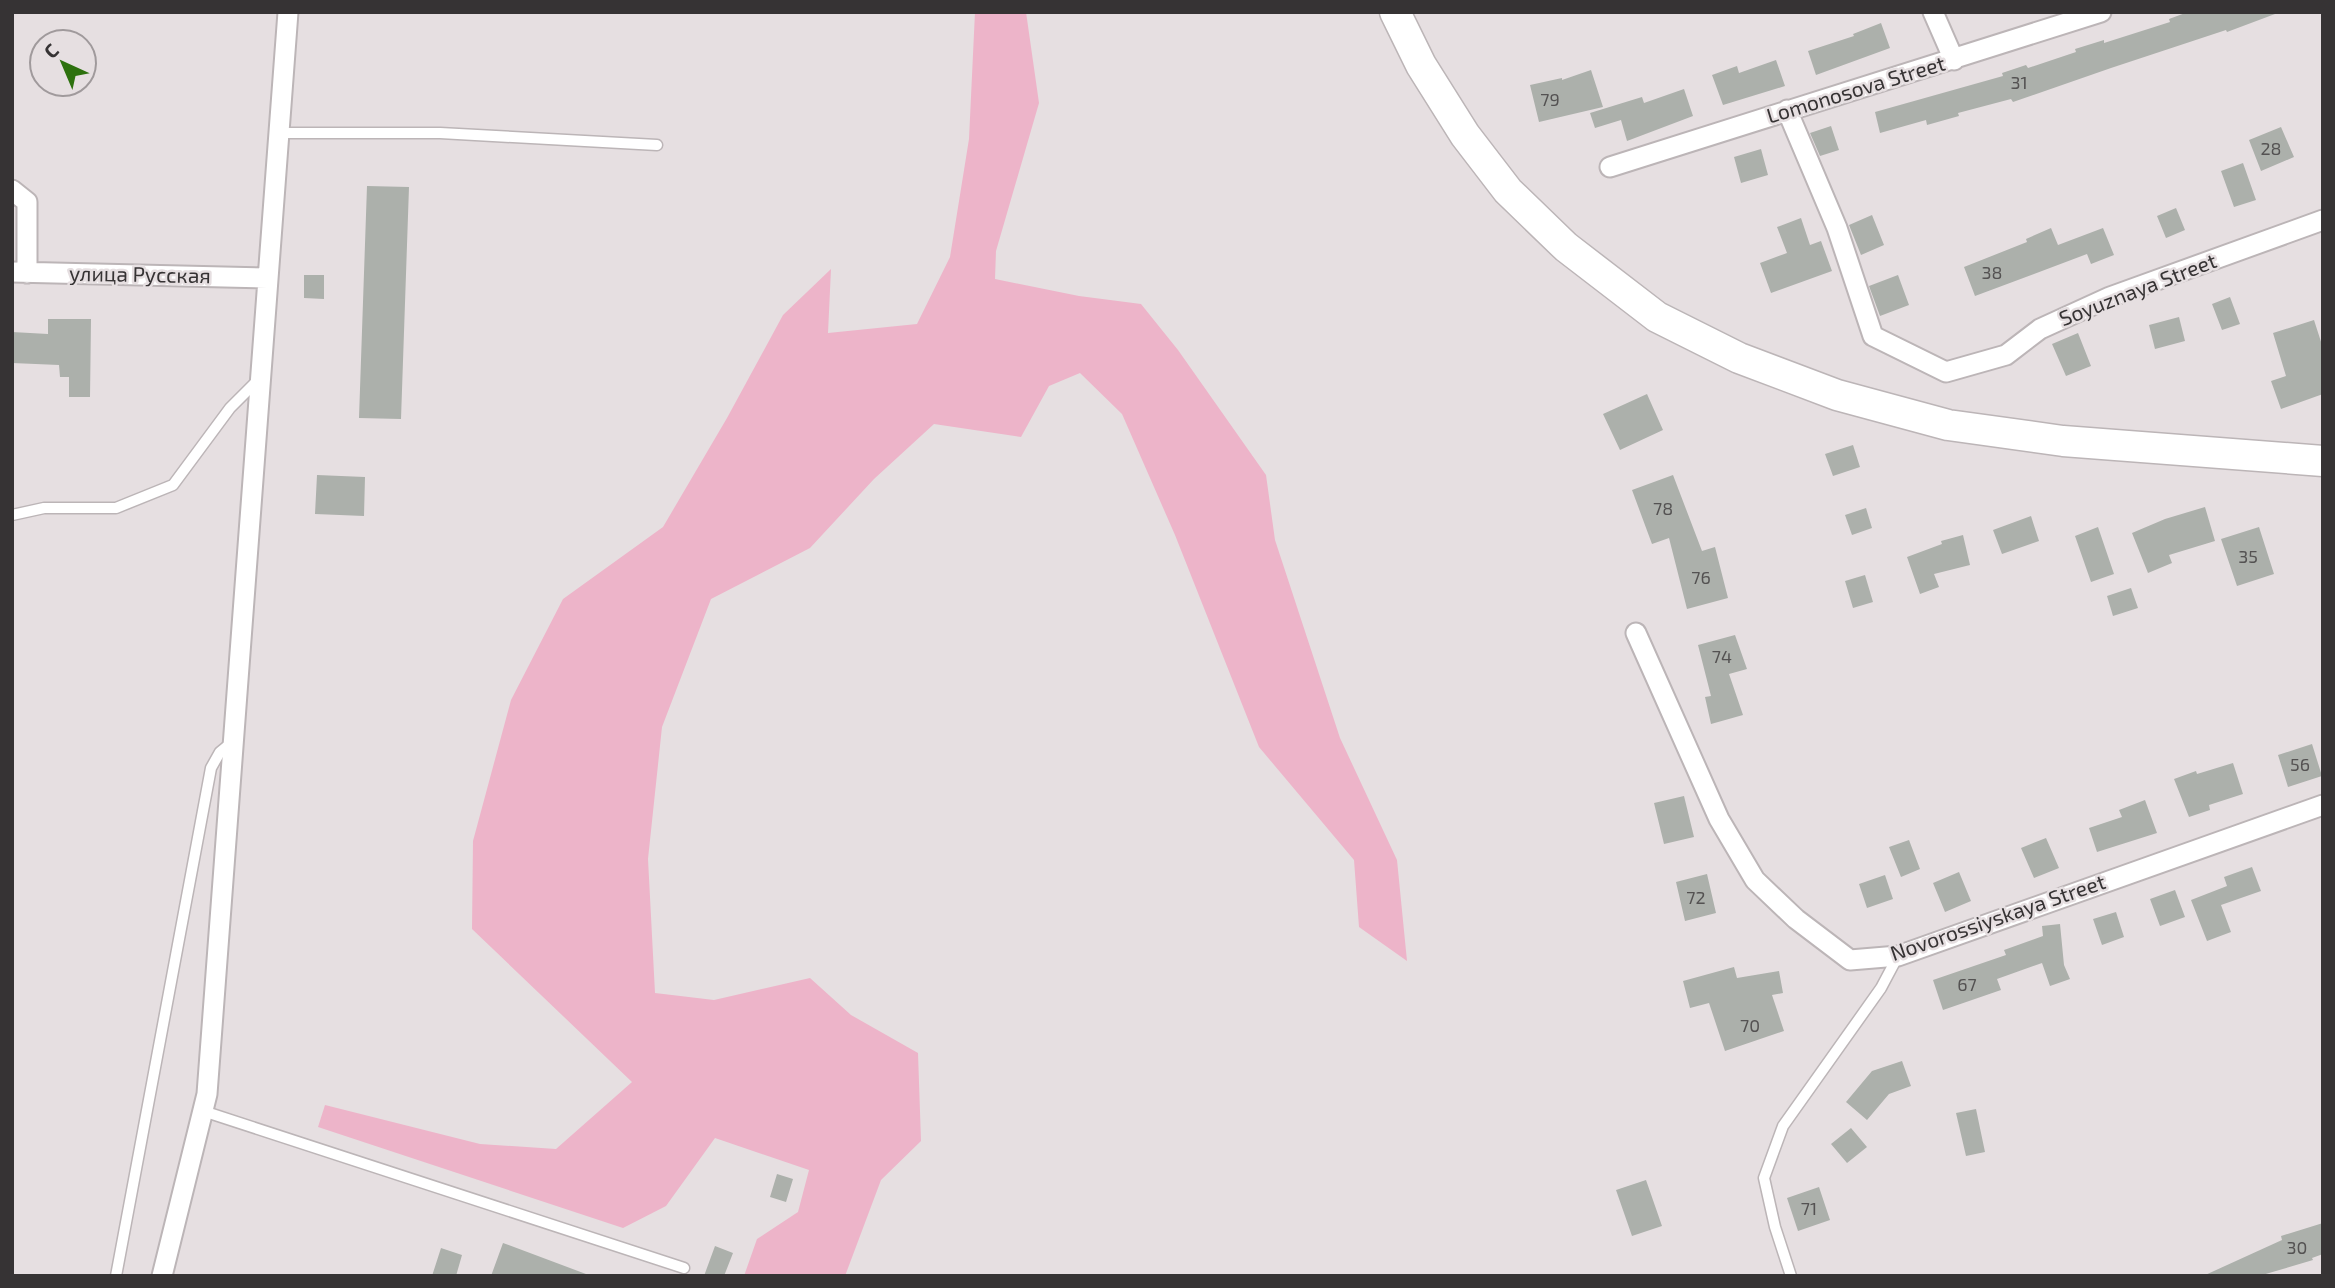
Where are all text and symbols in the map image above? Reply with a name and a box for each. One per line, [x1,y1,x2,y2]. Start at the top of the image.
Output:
north arrow [28,28,98,98]
text: С [39,38,63,63]
street label: Lomonosova Street [1763,50,1948,128]
house number: 31 [2010,71,2028,93]
house number: 79 [1540,88,1560,110]
house number: 28 [2260,137,2282,159]
street label: Soyuznaya Street [2055,247,2220,330]
street label: улица Русская [69,260,211,288]
house number: 38 [1982,261,2002,283]
house number: 78 [1653,497,1673,519]
house number: 35 [2238,545,2258,567]
house number: 76 [1691,566,1711,588]
house number: 74 [1712,645,1732,667]
house number: 56 [2290,753,2310,775]
street label: Novorossiyskaya Street [1887,868,2108,965]
house number: 72 [1686,886,1706,908]
house number: 67 [1957,973,1977,995]
house number: 70 [1740,1014,1760,1036]
house number: 71 [1801,1197,1817,1219]
house number: 30 [2287,1236,2307,1258]

